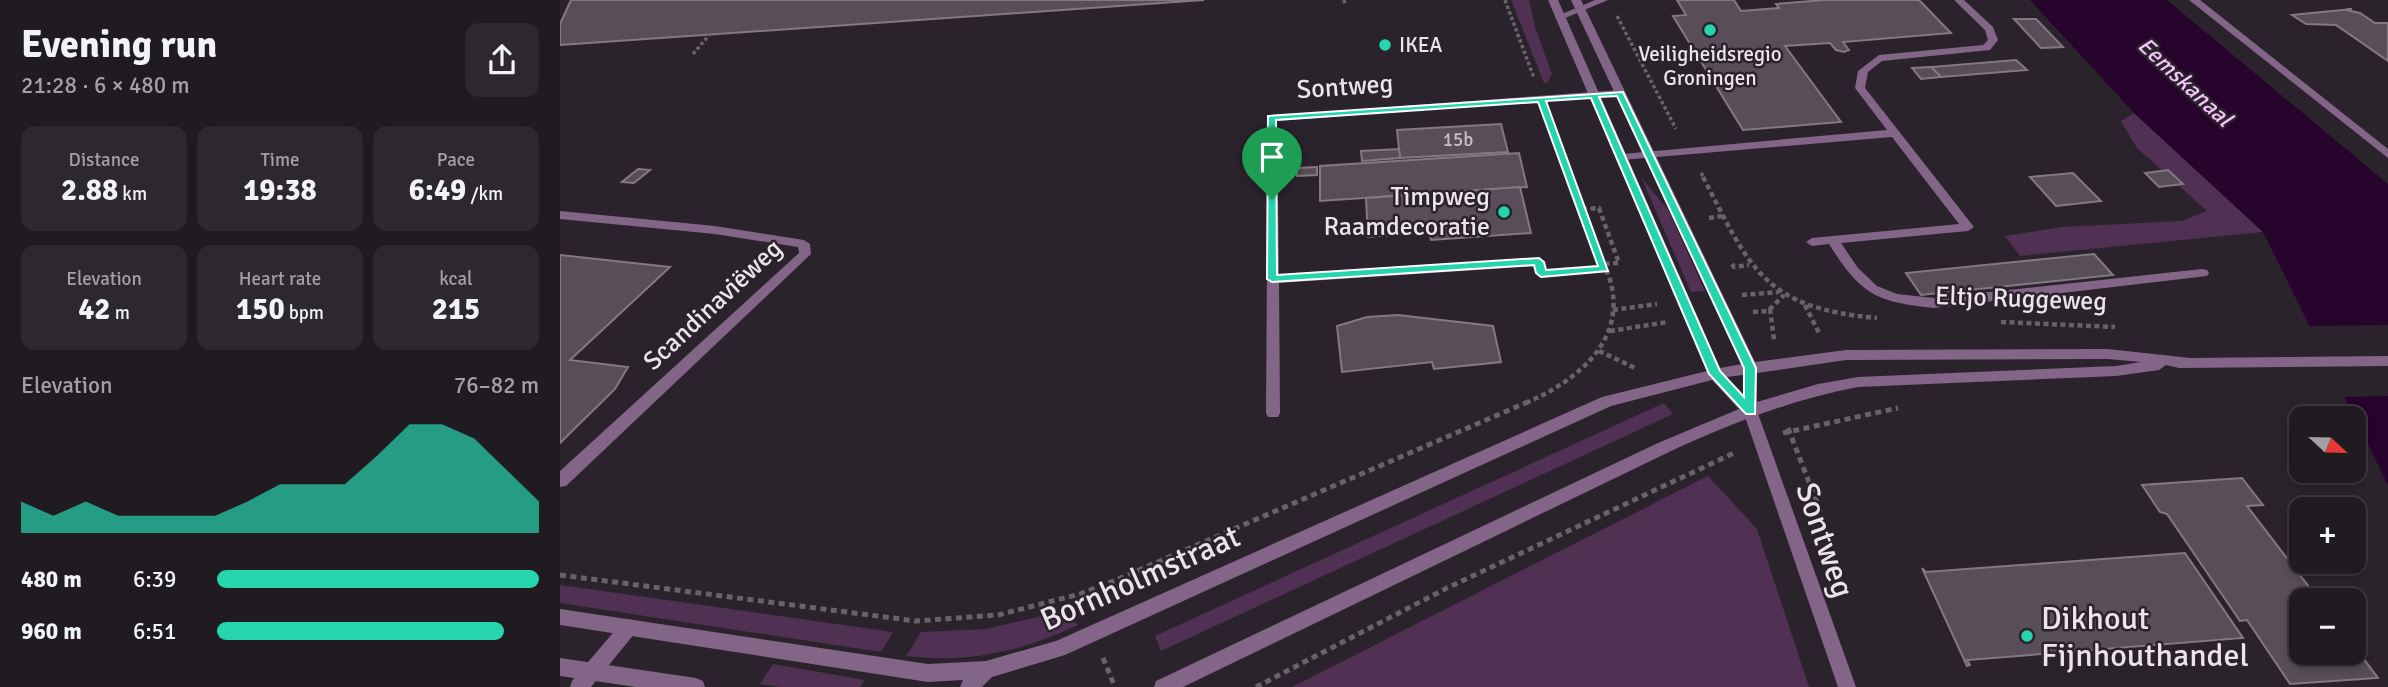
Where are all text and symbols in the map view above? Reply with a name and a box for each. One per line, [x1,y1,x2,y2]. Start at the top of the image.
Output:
text: Evening run [21,21,217,68]
marker: Veiligheidsregio Groningen [1702,22,1718,38]
button: share [465,23,539,97]
water label: Eemskanaal [2132,31,2240,135]
place label: IKEA [1399,32,1443,58]
marker: IKEA [1377,37,1393,53]
place label: Veiligheidsregio Groningen [1638,41,1782,91]
street label: Sontweg [1296,68,1394,106]
text: 21:28 · 6 × 480 m [21,71,190,100]
pin [1242,127,1302,199]
house number: 15b [1443,128,1473,152]
icon: arrive [1253,138,1291,176]
text: Distance [69,148,139,172]
text: Time [260,148,300,172]
text: Pace [437,148,475,172]
text: 2.88 [61,172,118,209]
text: 19:38 [243,172,317,209]
text: 6:49 [409,172,466,209]
place label: Timpweg Raamdecoratie [1323,181,1490,243]
text: km [118,182,147,206]
text: /km [466,182,503,206]
marker: Timpweg Raamdecoratie [1496,204,1512,220]
street label: Scandinaviëweg [637,233,789,377]
text: Elevation [66,267,142,291]
text: Heart rate [239,267,321,291]
text: kcal [439,267,473,291]
street label: Eltjo Ruggeweg [1934,280,2108,318]
text: 42 [78,291,111,328]
text: 150 [236,291,285,328]
text: 215 [432,291,480,328]
text: m [111,301,130,325]
text: bpm [285,301,324,325]
text: Elevation [21,371,113,400]
text: 76–82 m [454,371,539,400]
north arrow [2289,406,2366,483]
map controls [2289,406,2366,665]
street label: Sontweg [1787,477,1863,603]
button: + [2289,497,2366,574]
street label: Bornholmstraat [1034,517,1246,639]
text: 480 m [21,565,82,594]
text: 6:39 [133,565,176,594]
button: − [2289,588,2366,665]
place label: Dikhout Fijnhouthandel [2041,599,2249,675]
text: 960 m [21,617,82,646]
text: 6:51 [133,617,176,646]
marker: Dikhout Fijnhouthandel [2019,628,2035,644]

